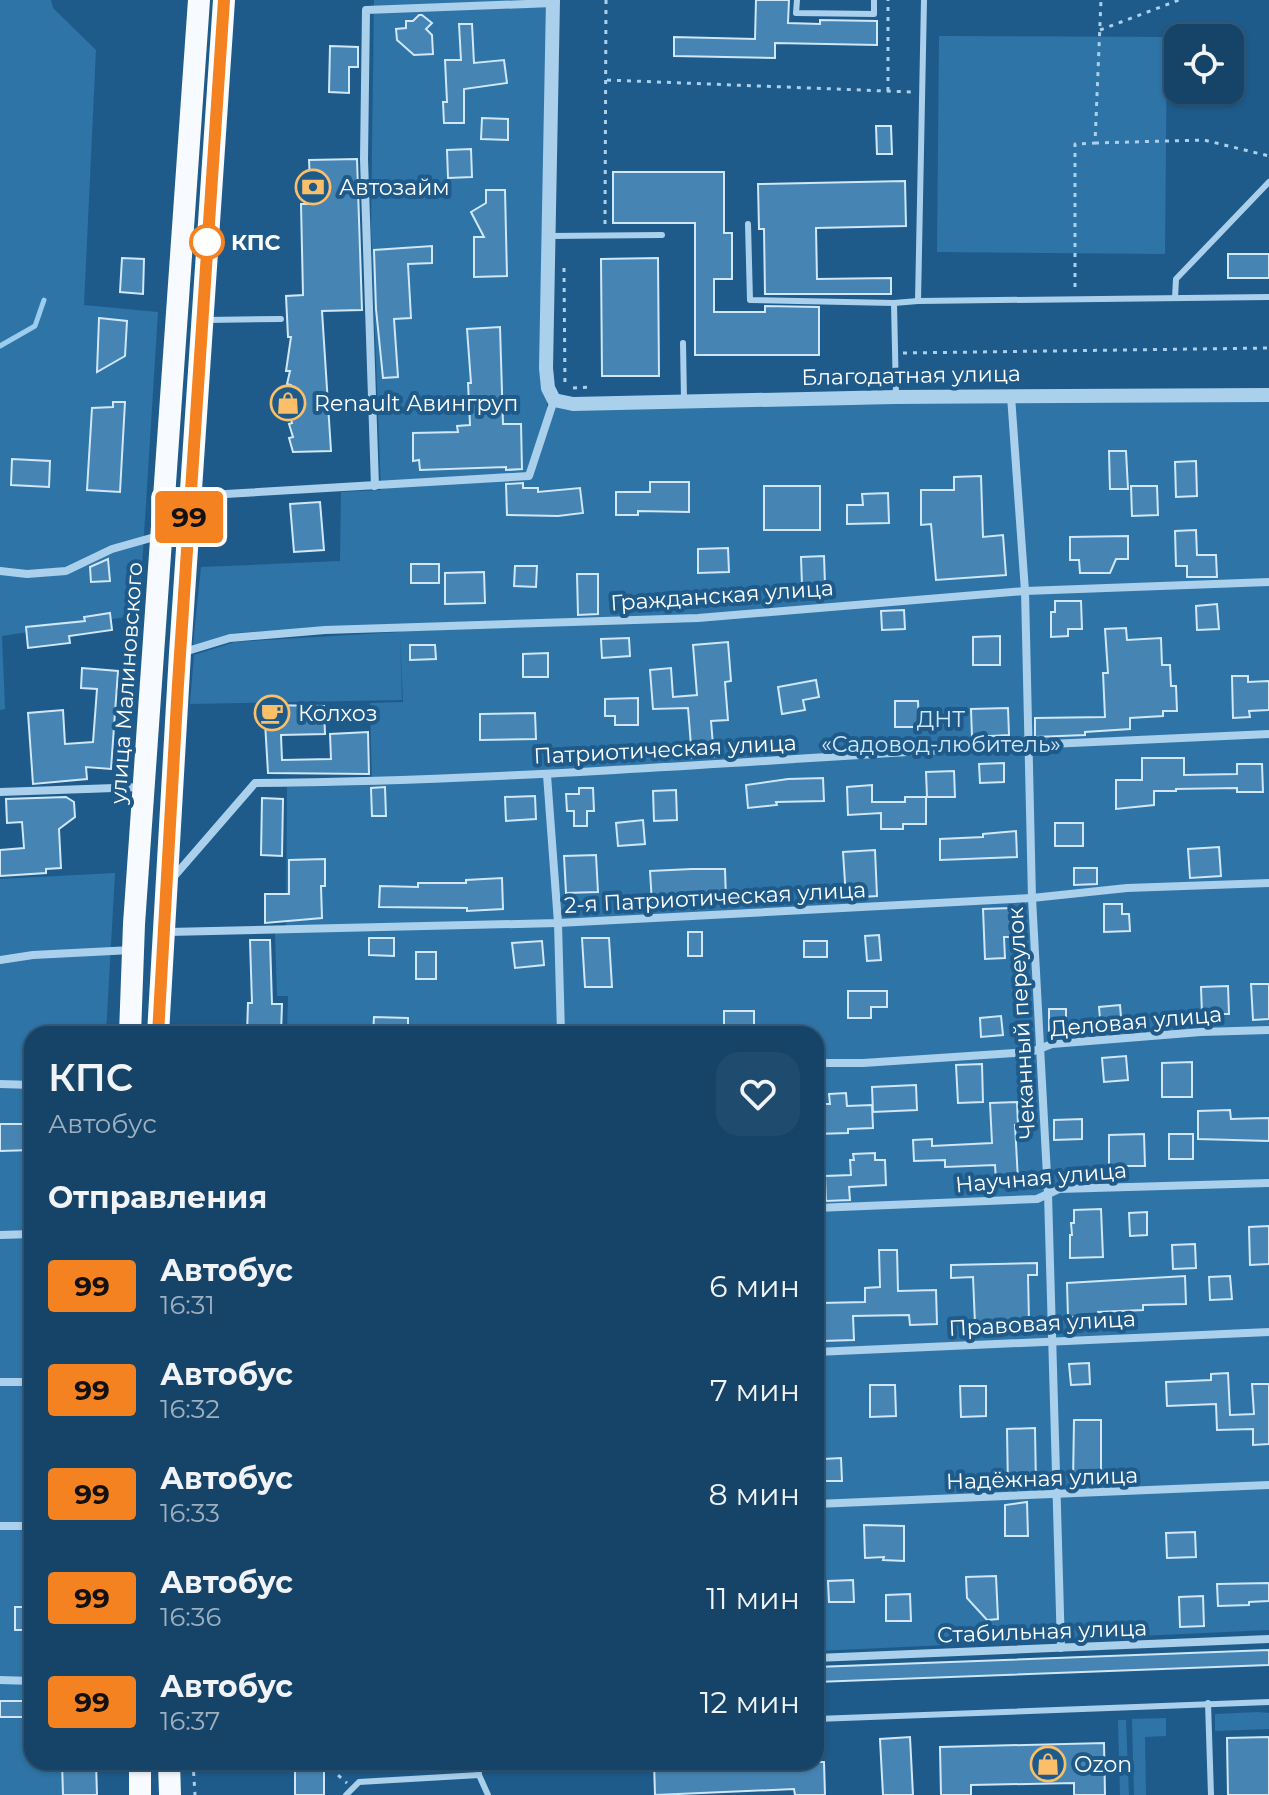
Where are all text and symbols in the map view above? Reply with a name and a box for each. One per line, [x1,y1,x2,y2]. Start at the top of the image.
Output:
map controls [1164,24,1244,104]
button: locate [1164,24,1244,104]
bank icon: Автозайм [294,168,332,206]
place label: Автозайм [339,174,450,201]
marker: КПС [190,225,224,259]
place label: КПС [231,229,281,256]
street label: Благодатная улица [801,360,1021,391]
shop icon: Renault Авингруп [269,384,307,422]
place label: Renault Авингруп [314,390,518,417]
line badge: 99 [153,491,225,543]
text: 99 [171,500,207,534]
street label: улица Малиновского [105,561,148,806]
street label: Гражданская улица [610,574,834,617]
cafe icon: Колхоз [253,694,291,732]
place label: Колхоз [298,700,378,727]
park label: ДНТ «Садовод-любитель» [821,706,1061,758]
street label: Патриотическая улица [533,729,797,770]
street label: 2-я Патриотическая улица [563,876,867,919]
street label: Чеканный переулок [1002,906,1041,1139]
street label: Деловая улица [1049,1001,1223,1042]
button: heart [716,1052,800,1136]
text: КПС [48,1054,133,1101]
text: Автобус [48,1108,157,1140]
street label: Научная улица [954,1157,1128,1198]
text: Отправления [48,1179,267,1216]
text: Автобус [160,1252,293,1289]
text: 6 мин [709,1268,800,1305]
text: 99 [74,1269,110,1303]
text: 16:31 [160,1289,215,1321]
street label: Правовая улица [948,1305,1136,1342]
text: Автобус [160,1356,293,1393]
text: 7 мин [710,1372,800,1409]
text: 99 [74,1373,110,1407]
text: 16:32 [160,1393,220,1425]
text: Автобус [160,1460,293,1497]
street label: Надёжная улица [946,1462,1138,1495]
text: 8 мин [708,1476,800,1513]
text: 99 [74,1477,110,1511]
text: 16:33 [160,1497,220,1529]
text: Автобус [160,1564,293,1601]
text: 11 мин [706,1580,800,1617]
text: 99 [74,1581,110,1615]
text: 16:36 [160,1601,221,1633]
street label: Стабильная улица [937,1614,1147,1649]
text: Автобус [160,1668,293,1705]
text: 12 мин [700,1684,800,1721]
text: 99 [74,1685,110,1719]
text: 16:37 [160,1705,220,1737]
shop icon: Ozon [1029,1745,1067,1783]
place label: Ozon [1074,1751,1132,1778]

